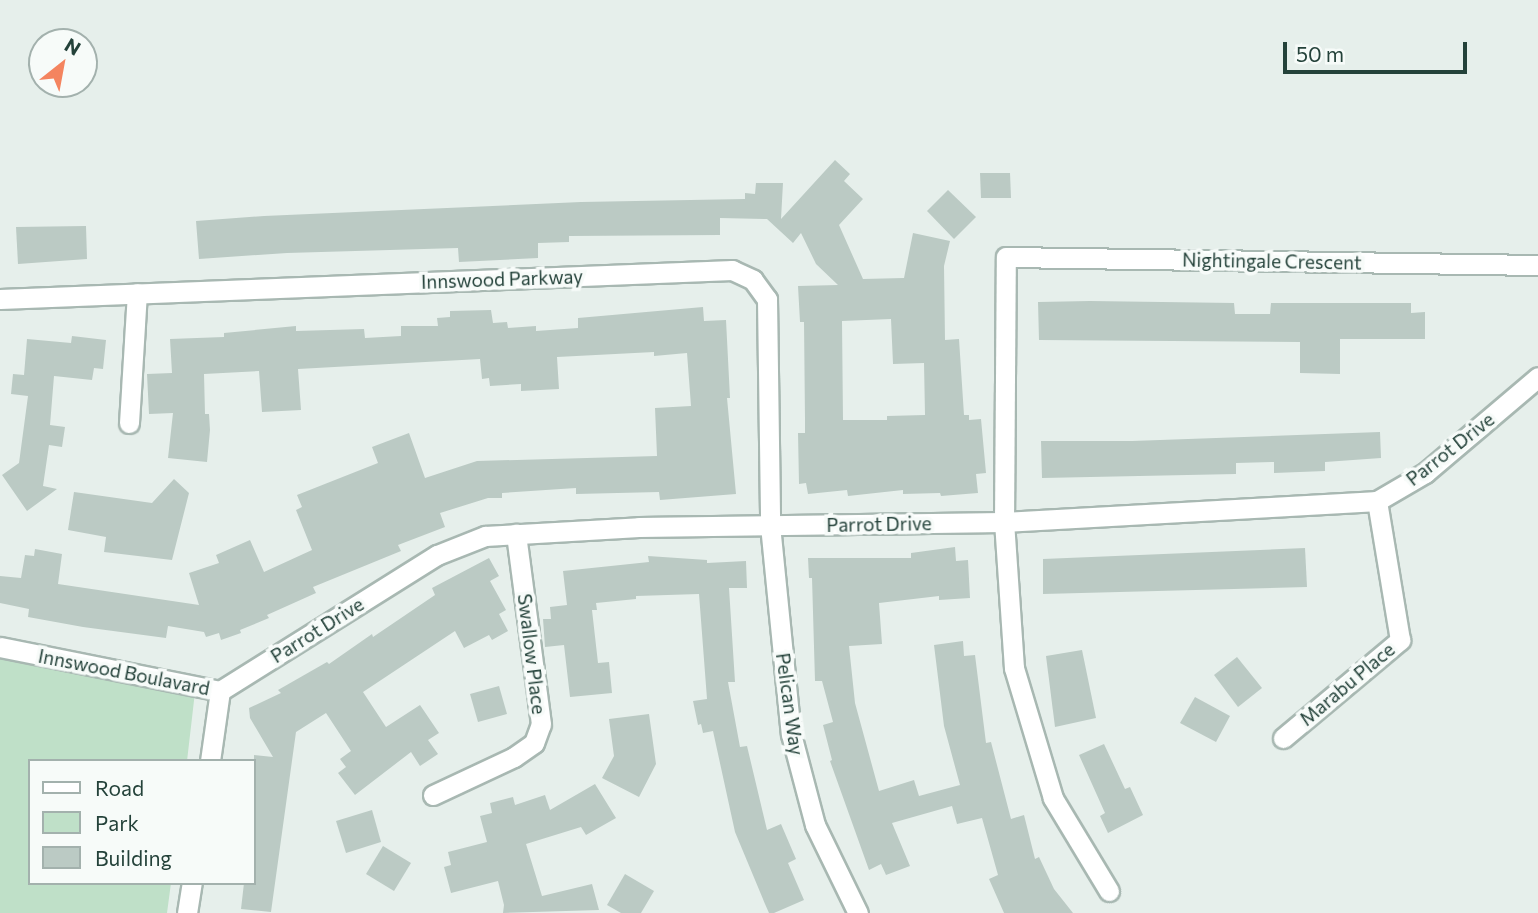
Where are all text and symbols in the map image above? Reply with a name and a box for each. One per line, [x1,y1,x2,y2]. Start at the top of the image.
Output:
north arrow [28,28,98,98]
scale bar [1286,28,1470,72]
text: N [61,33,85,60]
text: 50 m [1296,41,1344,66]
street label: Nightingale Crescent [1182,248,1362,274]
street label: Innswood Parkway [421,265,583,293]
street label: Parrot Drive [1402,408,1498,490]
street label: Parrot Drive [826,512,932,536]
street label: Parrot Drive [266,592,368,668]
street label: Swallow Place [513,592,551,716]
street label: Marabu Place [1295,638,1399,730]
street label: Innswood Boulavard [36,644,212,700]
street label: Pelican Way [772,651,808,757]
legend [28,759,256,885]
text: Road [95,775,144,800]
text: Park [95,810,139,835]
text: Building [95,845,172,870]

